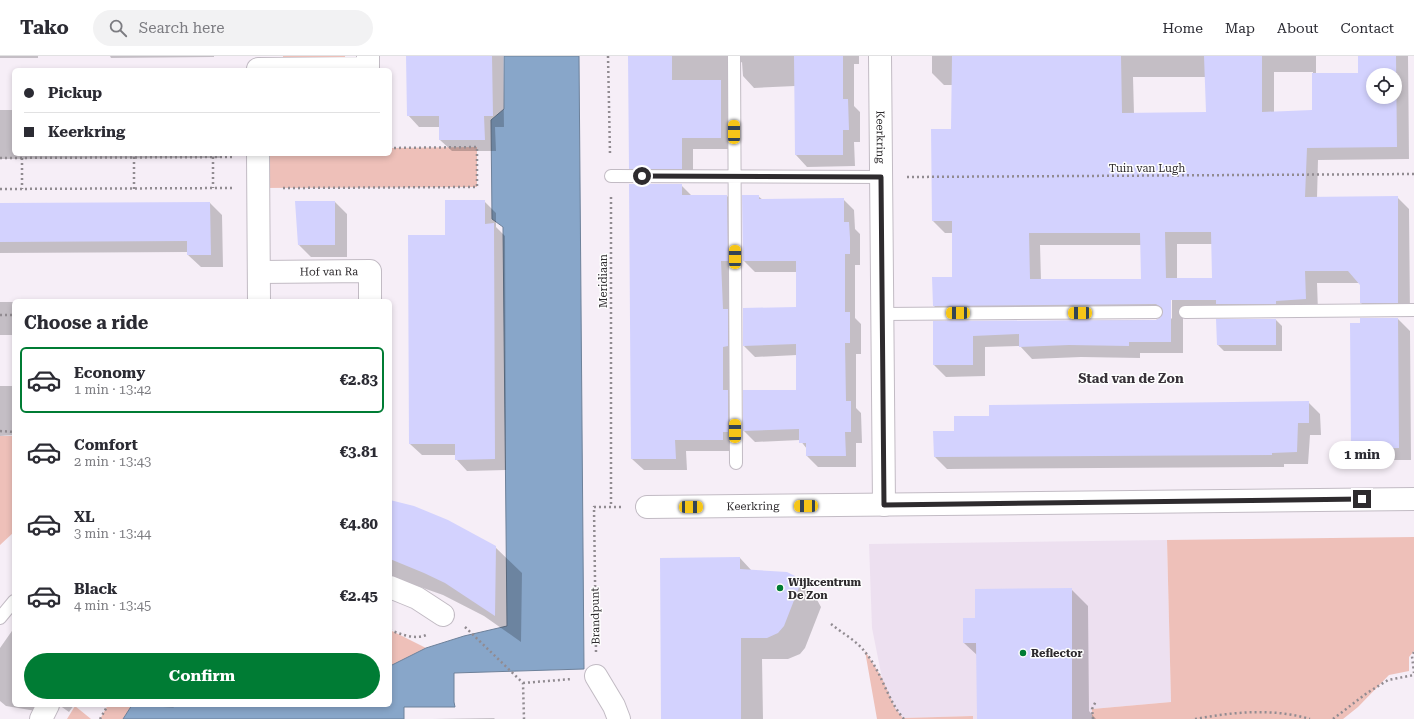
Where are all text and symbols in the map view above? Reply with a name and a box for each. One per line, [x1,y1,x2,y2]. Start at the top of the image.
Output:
search box [93,10,373,46]
text: Tako [20,16,69,39]
icon: search [107,17,129,39]
text: Search here [139,19,225,37]
text: Home [1162,20,1203,36]
text: Map [1225,20,1255,36]
text: About [1277,20,1319,36]
text: Contact [1341,20,1394,36]
map controls [1366,68,1402,104]
button: locate [1366,68,1402,104]
text: Pickup [48,84,102,102]
street label: Keerkring [873,111,887,164]
car [728,120,740,144]
text: Keerkring [48,123,125,141]
street label: Tuin van Lugh [1109,162,1185,175]
route start [633,167,651,185]
car [729,245,741,269]
street label: Meridiaan [597,254,610,308]
street label: Hof van Ra [300,265,358,279]
car [946,307,970,319]
car [1068,307,1092,319]
text: Choose a ride [24,312,148,333]
icon: car [26,362,62,398]
text: Economy [74,364,145,382]
text: €2.83 [340,371,378,389]
district label: Stad van de Zon [1078,371,1184,386]
text: 1 min · 13:42 [74,382,151,397]
car [729,419,741,443]
icon: car [26,434,62,470]
text: Comfort [74,436,138,454]
callout: 1 min [1329,441,1395,469]
text: €3.81 [340,443,378,461]
text: 1 min [1344,447,1380,462]
text: 2 min · 13:43 [74,454,151,469]
route end [1353,490,1371,508]
street label: Keerkring [726,500,780,513]
car [794,500,818,512]
car [679,501,703,513]
icon: car [26,506,62,542]
text: XL [74,508,95,526]
text: €4.80 [340,515,378,533]
text: 3 min · 13:44 [74,526,151,541]
place label: Wijkcentrum De Zon [788,576,862,602]
icon: car [26,578,62,614]
text: Black [74,580,117,598]
marker: Wijkcentrum De Zon [775,583,785,593]
text: €2.45 [340,587,378,605]
street label: Brandpunt [589,587,602,645]
text: 4 min · 13:45 [74,598,151,613]
place label: Reflector [1031,647,1082,660]
marker: Reflector [1018,648,1028,658]
button: Confirm [24,653,380,699]

